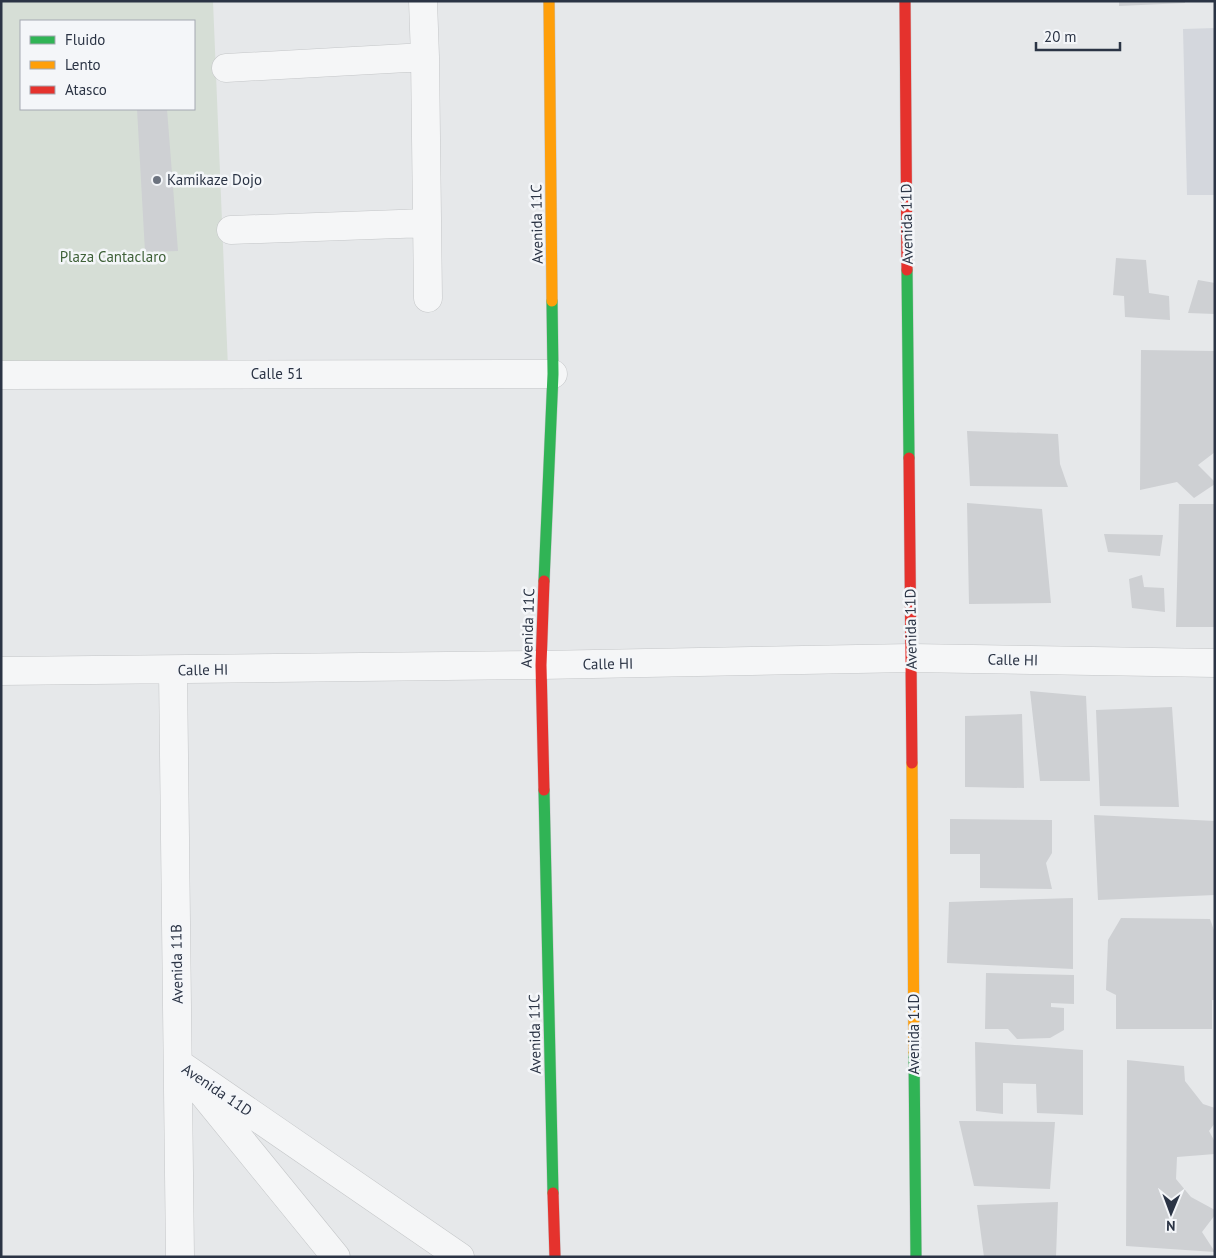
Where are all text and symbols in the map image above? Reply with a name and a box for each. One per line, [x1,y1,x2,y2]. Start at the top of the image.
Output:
legend [20,20,195,110]
scale bar [1036,20,1120,52]
text: 20 m [1044,27,1077,46]
text: Fluido [65,30,105,49]
text: Lento [65,55,101,74]
text: Atasco [65,80,107,99]
place label: Kamikaze Dojo [167,170,262,189]
marker: Kamikaze Dojo [151,174,163,186]
street label: Avenida 11D [896,183,917,265]
street label: Avenida 11C [526,184,547,264]
park label: Plaza Cantaclaro [60,247,166,266]
street label: Calle 51 [251,364,303,383]
street label: Avenida 11C [517,588,538,668]
street label: Avenida 11D [900,588,921,670]
street label: Calle HI [988,650,1038,669]
street label: Calle HI [583,654,633,673]
street label: Calle HI [178,660,228,679]
street label: Avenida 11B [166,924,187,1004]
street label: Avenida 11C [524,994,545,1074]
street label: Avenida 11D [904,994,923,1074]
street label: Avenida 11D [178,1059,256,1120]
north arrow [1146,1188,1196,1238]
text: N [1166,1217,1176,1235]

